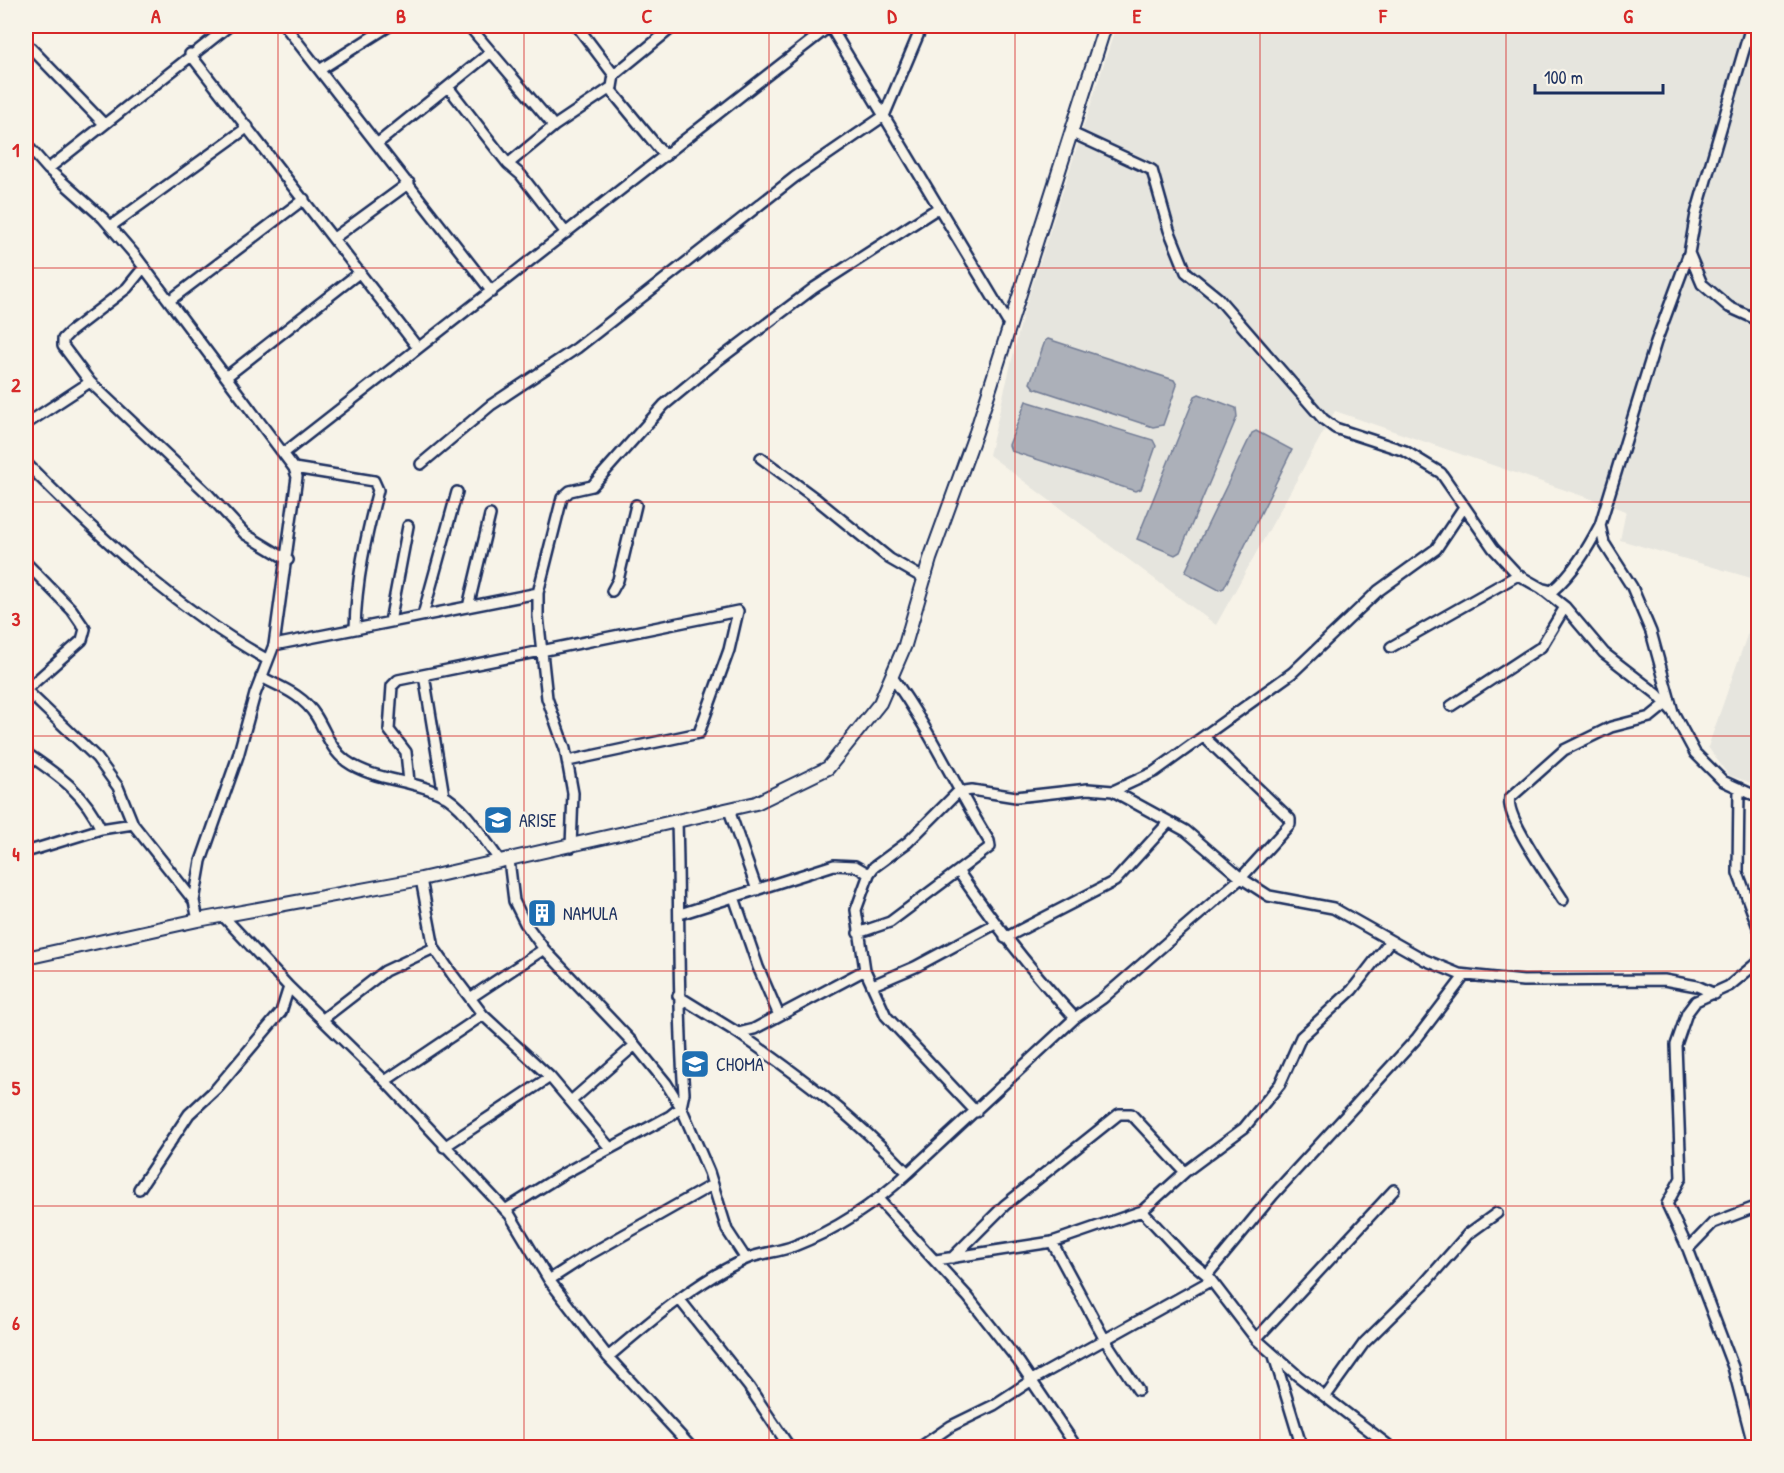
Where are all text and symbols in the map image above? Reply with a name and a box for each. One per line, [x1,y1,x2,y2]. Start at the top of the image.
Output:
text: A [151,2,161,29]
text: B [396,2,406,29]
text: C [642,2,653,29]
text: D [887,2,897,29]
text: E [1133,2,1142,29]
text: F [1378,2,1388,29]
text: G [1623,2,1633,29]
scale bar [1535,57,1662,95]
text: 100 m [1544,65,1583,90]
text: 1 [12,136,20,163]
text: 2 [11,371,21,398]
text: 3 [12,605,21,632]
school or university icon: ARISE [482,804,514,836]
place label: ARISE [519,808,556,833]
text: 4 [12,840,20,867]
building icon: NAMULA [526,897,558,929]
place label: NAMULA [563,901,618,926]
school or university icon: CHOMA [679,1048,711,1080]
place label: CHOMA [716,1052,764,1077]
text: 5 [12,1074,21,1101]
text: 6 [12,1309,20,1336]

